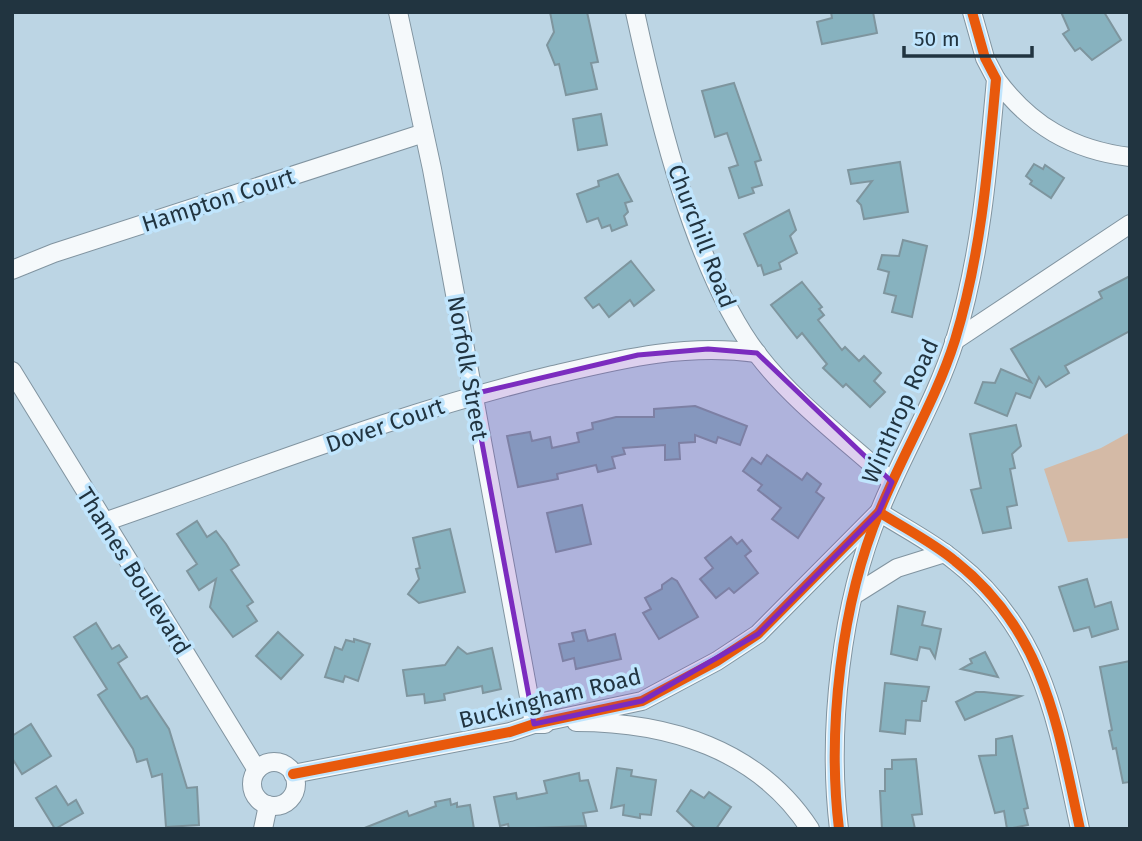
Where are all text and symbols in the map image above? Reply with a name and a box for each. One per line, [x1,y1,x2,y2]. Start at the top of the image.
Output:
scale bar [904,14,1032,58]
text: 50 m [914,26,960,52]
street label: Churchill Road [662,160,742,312]
street label: Hampton Court [138,162,299,238]
street label: Norfolk Street [442,294,495,443]
street label: Winthrop Road [856,334,944,488]
street label: Dover Court [322,391,449,458]
street label: Thames Boulevard [71,482,197,660]
street label: Buckingham Road [456,662,644,734]

